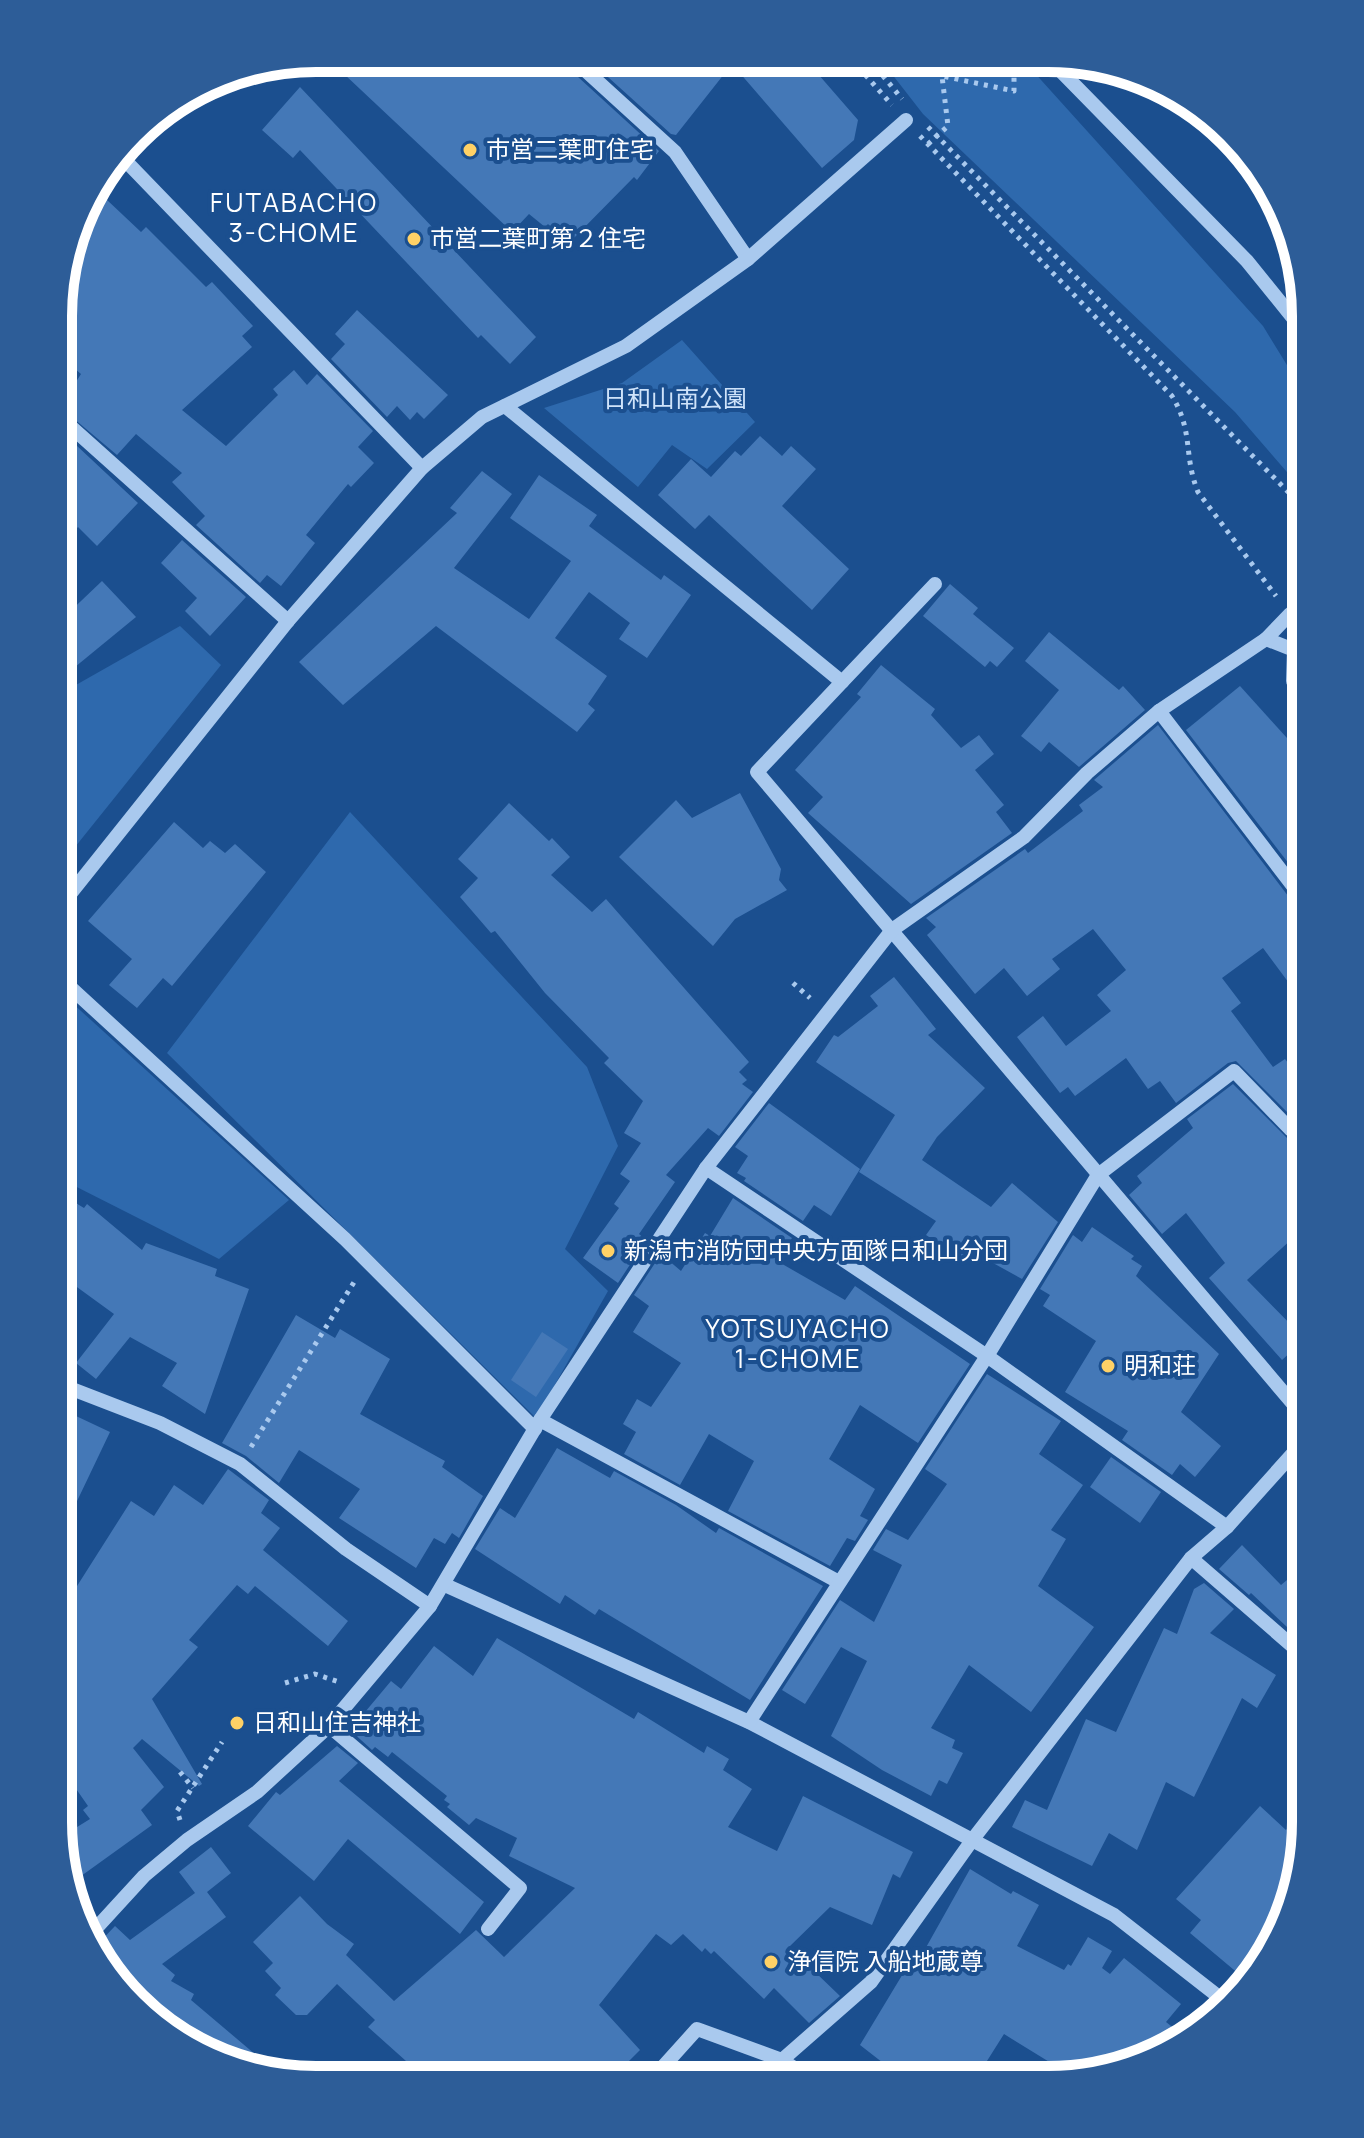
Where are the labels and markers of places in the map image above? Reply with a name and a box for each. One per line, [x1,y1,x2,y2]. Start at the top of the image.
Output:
place label: 市営二葉町住宅 [486,132,654,165]
marker: 市営二葉町住宅 [461,141,479,159]
place label: 市営二葉町第２住宅 [430,221,646,254]
marker: 市営二葉町第２住宅 [405,230,423,248]
place label: 新潟市消防団中央方面隊日和山分団 [624,1233,1008,1266]
marker: 新潟市消防団中央方面隊日和山分団 [599,1242,617,1260]
place label: 明和荘 [1124,1348,1196,1381]
marker: 明和荘 [1099,1357,1117,1375]
place label: 日和山住吉神社 [253,1705,421,1738]
marker: 日和山住吉神社 [228,1714,246,1732]
place label: 浄信院 入船地蔵尊 [787,1944,984,1977]
marker: 浄信院 入船地蔵尊 [762,1953,780,1971]

